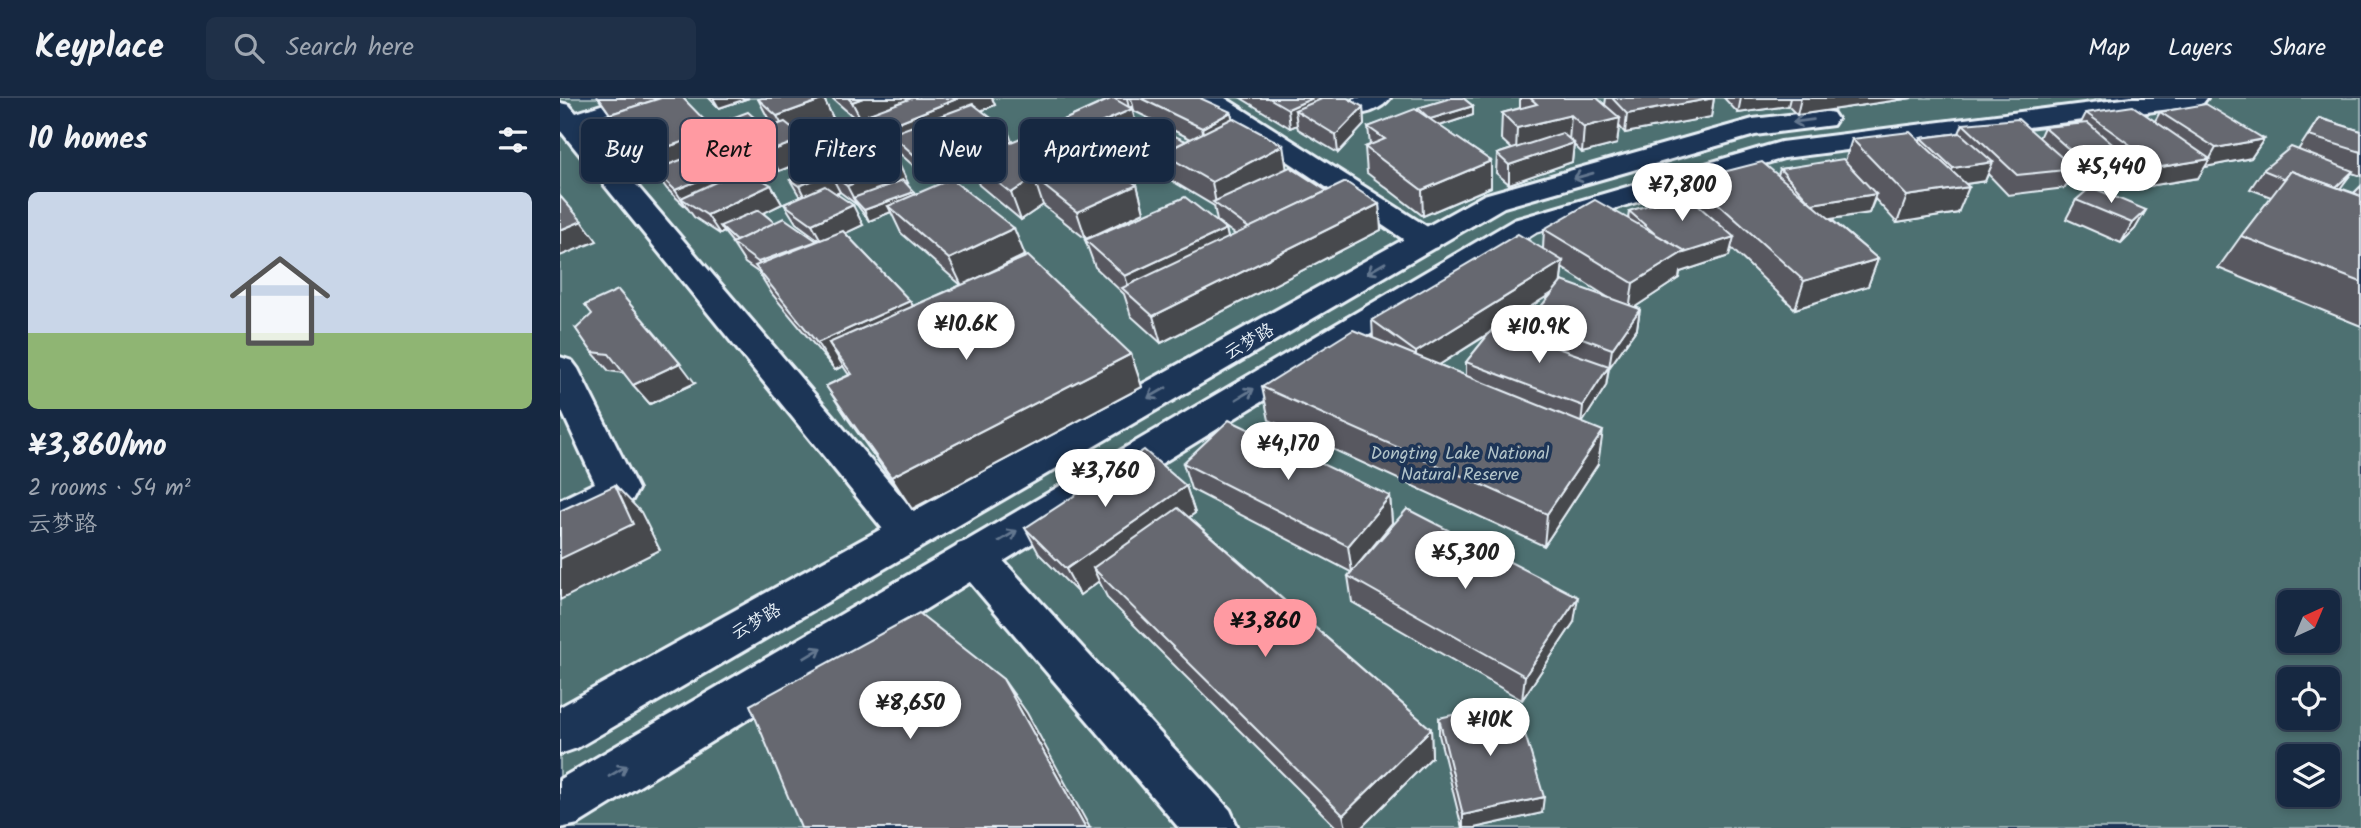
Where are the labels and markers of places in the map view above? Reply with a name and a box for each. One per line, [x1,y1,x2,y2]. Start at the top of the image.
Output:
pin: ¥5,440 [2054,146,2168,205]
pin: ¥7,800 [1625,164,1739,223]
pin: ¥10.6K [909,302,1023,362]
pin: ¥10.9K [1482,306,1596,365]
pin: ¥4,170 [1231,422,1345,482]
pin: ¥3,760 [1048,450,1162,509]
pin: ¥5,300 [1408,532,1522,591]
pin: ¥3,860 [1208,600,1322,659]
pin: ¥8,650 [853,682,967,741]
pin: ¥10K [1449,698,1531,758]

